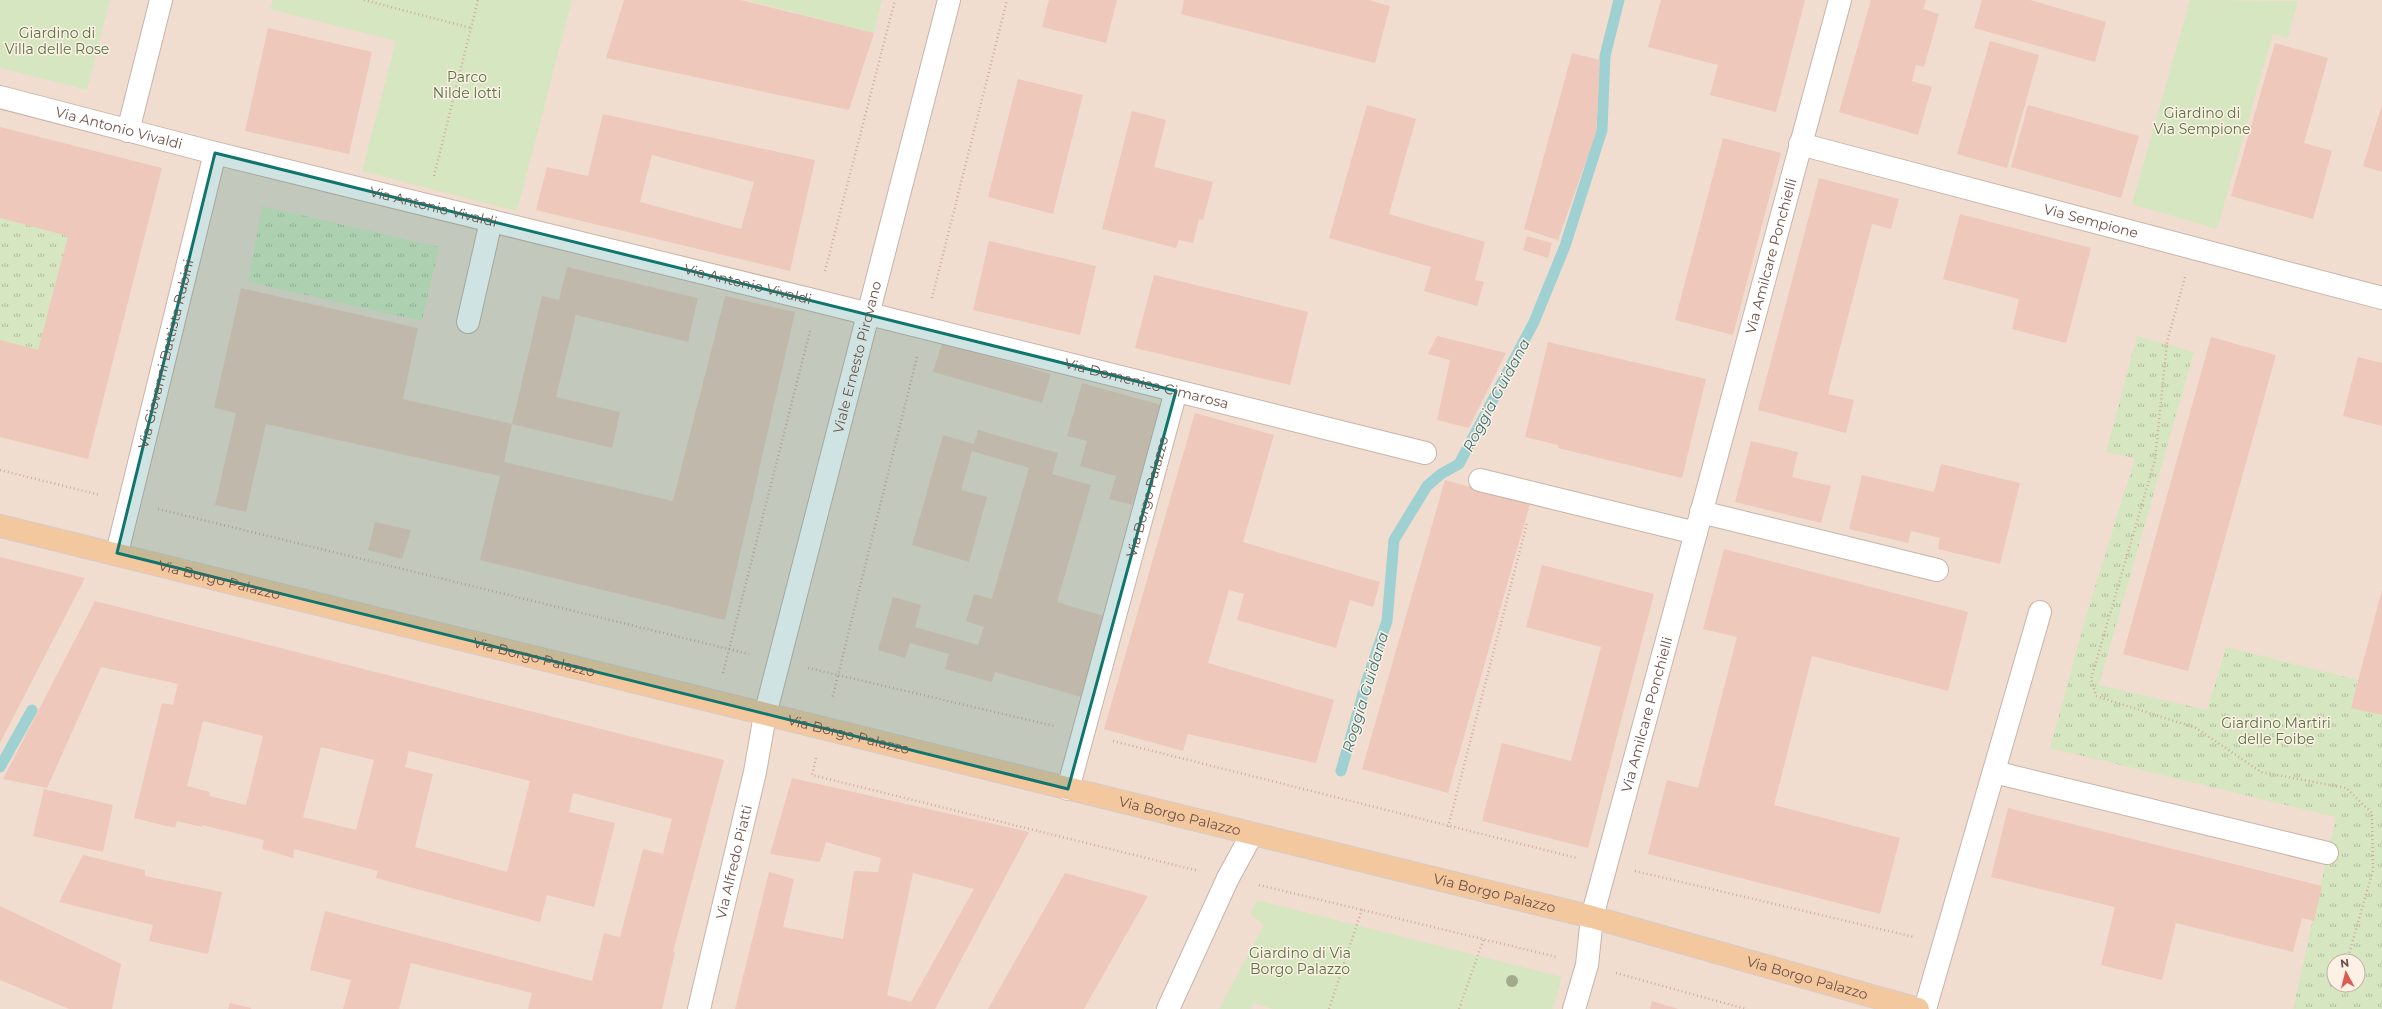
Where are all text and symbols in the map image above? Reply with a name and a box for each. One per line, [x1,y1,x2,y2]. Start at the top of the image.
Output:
park label: Giardino di Villa delle Rose [5,24,109,58]
park label: Parco Nilde Iotti [433,68,501,102]
street label: Via Antonio Vivaldi [54,103,185,153]
park label: Giardino di Via Sempione [2153,104,2251,138]
street label: Via Amilcare Ponchielli [1741,176,1800,336]
street label: Via Antonio Vivaldi [368,182,499,231]
street label: Via Sempione [2042,200,2140,242]
street label: Via Giovanni Battista Rubini [134,257,198,450]
street label: Via Antonio Vivaldi [682,260,814,308]
street label: Viale Ernesto Pirovano [829,279,885,435]
water label: Roggia Guidana [1458,335,1534,455]
street label: Via Domenico Cimarosa [1063,354,1231,413]
street label: Via Borgo Palazzo [1122,434,1172,559]
street label: Via Borgo Palazzo [157,556,283,604]
water label: Roggia Guidana [1338,629,1392,755]
street label: Via Borgo Palazzo [471,634,597,681]
street label: Via Amilcare Ponchielli [1617,635,1676,794]
street label: Via Borgo Palazzo [786,711,912,758]
park label: Giardino Martiri delle Foibe [2221,714,2331,748]
street label: Via Borgo Palazzo [1117,792,1243,840]
street label: Via Alfredo Piatti [712,803,756,921]
street label: Via Borgo Palazzo [1432,869,1558,917]
park label: Giardino di Via Borgo Palazzo [1249,944,1351,978]
street label: Via Borgo Palazzo [1745,952,1870,1003]
north arrow [2326,953,2366,993]
text: N [2340,956,2350,971]

